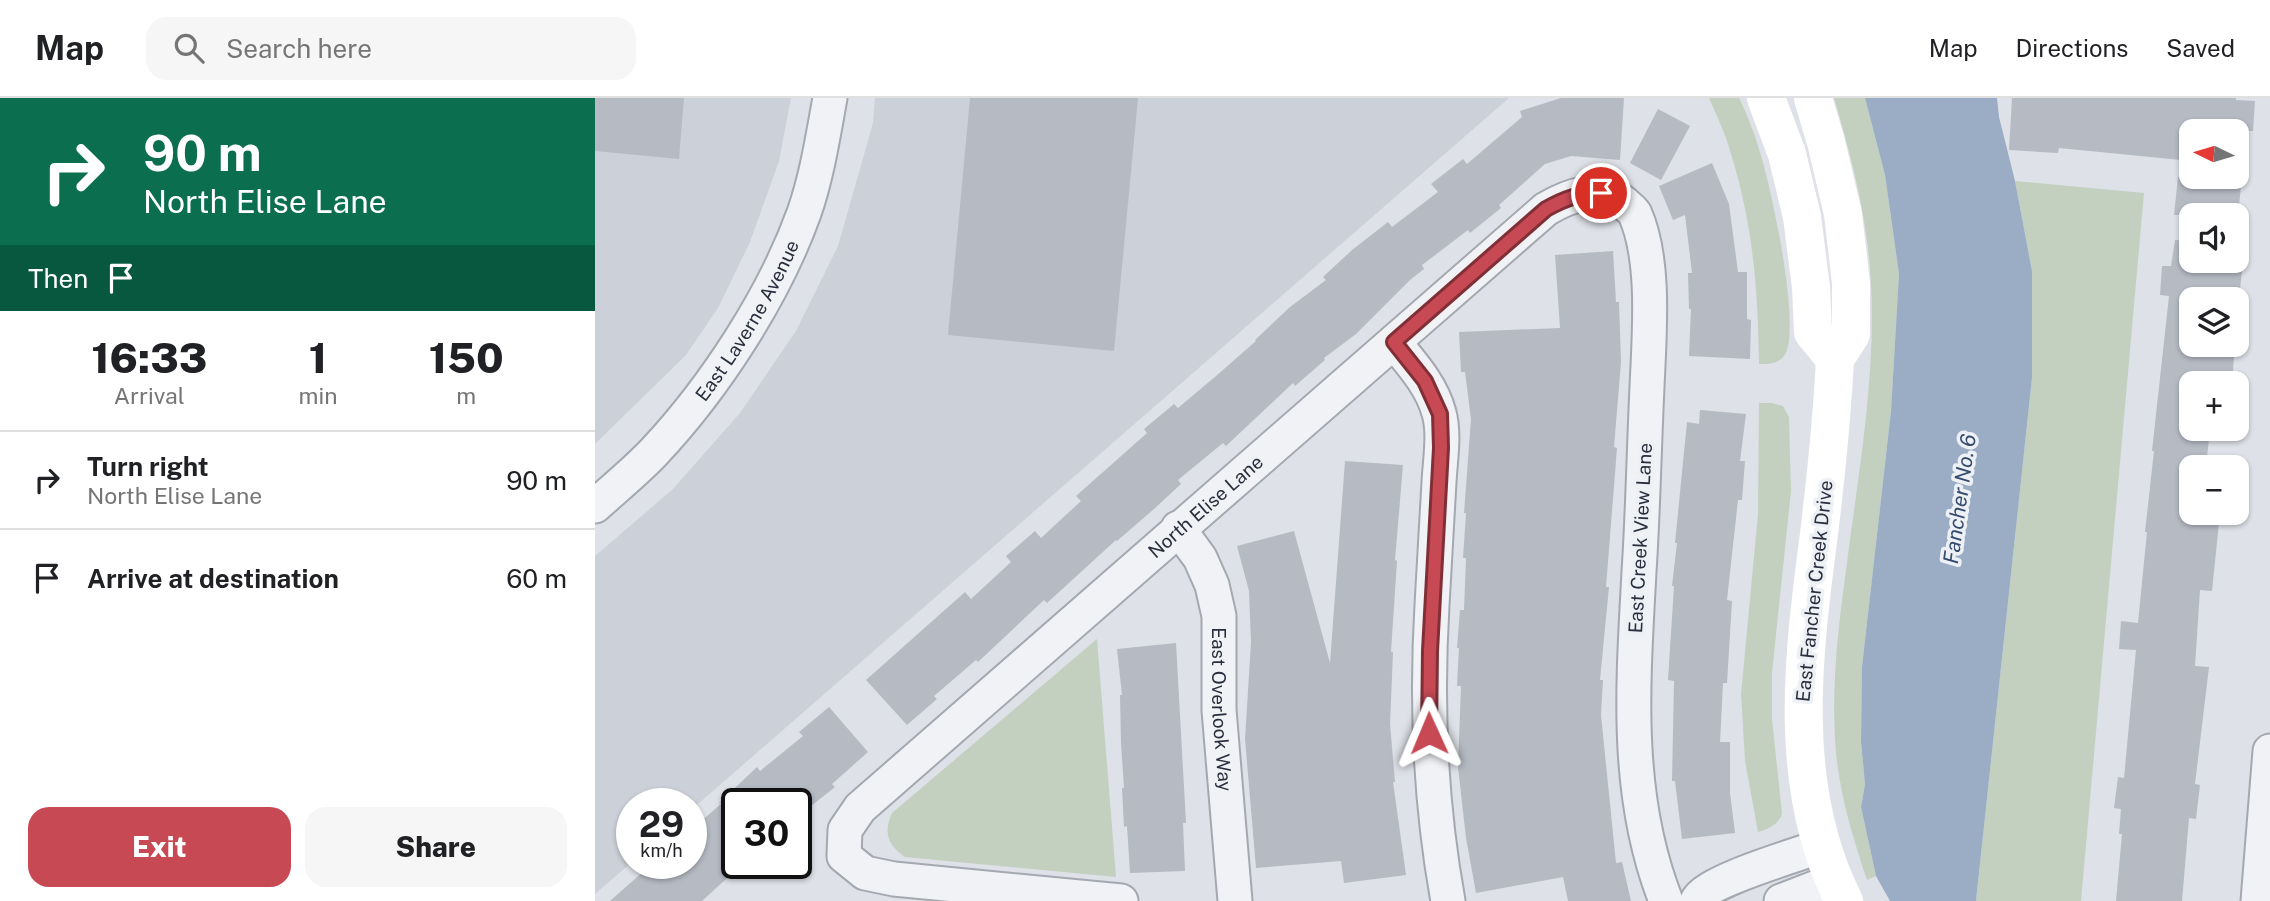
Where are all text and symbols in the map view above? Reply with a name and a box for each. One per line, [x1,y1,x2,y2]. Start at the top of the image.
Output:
search box [146,17,636,80]
text: Map [35,29,104,67]
icon: search [170,29,208,67]
text: Search here [226,33,372,64]
text: Map [1929,34,1978,62]
text: Directions [2016,34,2128,62]
text: Saved [2166,34,2235,62]
north arrow [2179,119,2249,189]
map controls [2179,119,2249,525]
text: 90 m [143,124,262,182]
icon: right [28,126,119,217]
pin [1571,163,1631,223]
icon: arrive [1582,174,1620,212]
text: North Elise Lane [143,183,387,220]
button: sound [2179,203,2249,273]
street label: East Laverne Avenue [691,237,803,405]
icon: arrive [102,259,140,297]
text: Then [28,263,88,294]
button: layers [2179,287,2249,357]
text: 16:33 [91,333,207,382]
text: 1 [309,333,327,382]
text: 150 [429,333,504,382]
button: + [2179,371,2249,441]
text: Arrival [114,382,185,409]
text: min [298,382,338,409]
text: m [456,382,476,409]
water label: Fancher No. 6 [1938,432,1981,565]
street label: East Creek View Lane [1624,442,1656,634]
street label: North Elise Lane [1144,450,1267,562]
text: Turn right [87,451,209,482]
button: − [2179,455,2249,525]
icon: right [28,461,66,499]
text: 90 m [506,465,567,496]
street label: East Fancher Creek Drive [1791,479,1837,703]
text: North Elise Lane [87,482,262,509]
icon: arrive [28,559,66,597]
text: Arrive at destination [87,563,339,594]
text: 60 m [506,563,567,594]
street label: East Overlook Way [1208,627,1237,792]
position arrow [1392,696,1466,770]
speed limit sign: 30 [721,788,812,879]
text: 29 [639,804,684,845]
button: Exit [28,807,291,887]
button: Share [305,807,567,887]
text: km/h [640,840,683,861]

